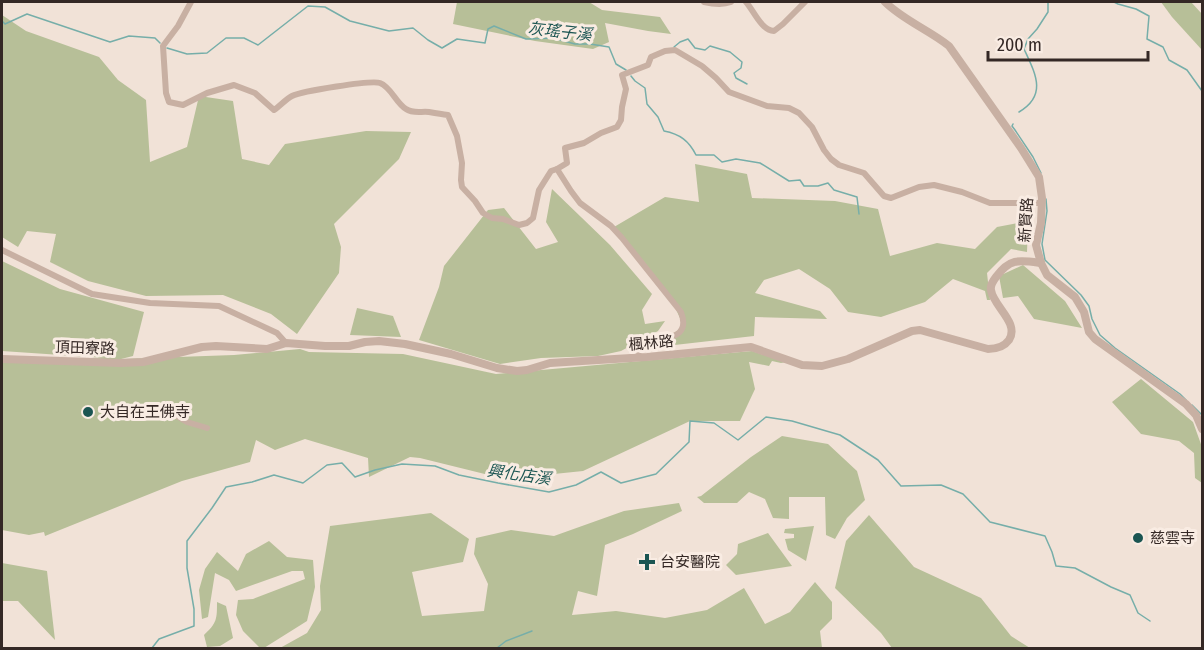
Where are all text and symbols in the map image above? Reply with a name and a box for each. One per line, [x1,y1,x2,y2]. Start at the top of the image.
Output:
water label: 灰瑤子溪 [527,19,595,44]
scale bar [988,24,1148,62]
text: 200 m [997,34,1042,56]
street label: 新賢路 [1015,197,1037,243]
street label: 楓林路 [628,332,674,354]
street label: 頂田寮路 [55,338,115,358]
place label: 大自在王佛寺 [100,403,190,421]
marker: 大自在王佛寺 [81,405,95,419]
water label: 興化店溪 [486,461,554,489]
place label: 慈雲寺 [1150,529,1195,547]
marker: 慈雲寺 [1131,531,1145,545]
marker: 台安醫院 [638,553,656,571]
place label: 台安醫院 [660,553,720,571]

